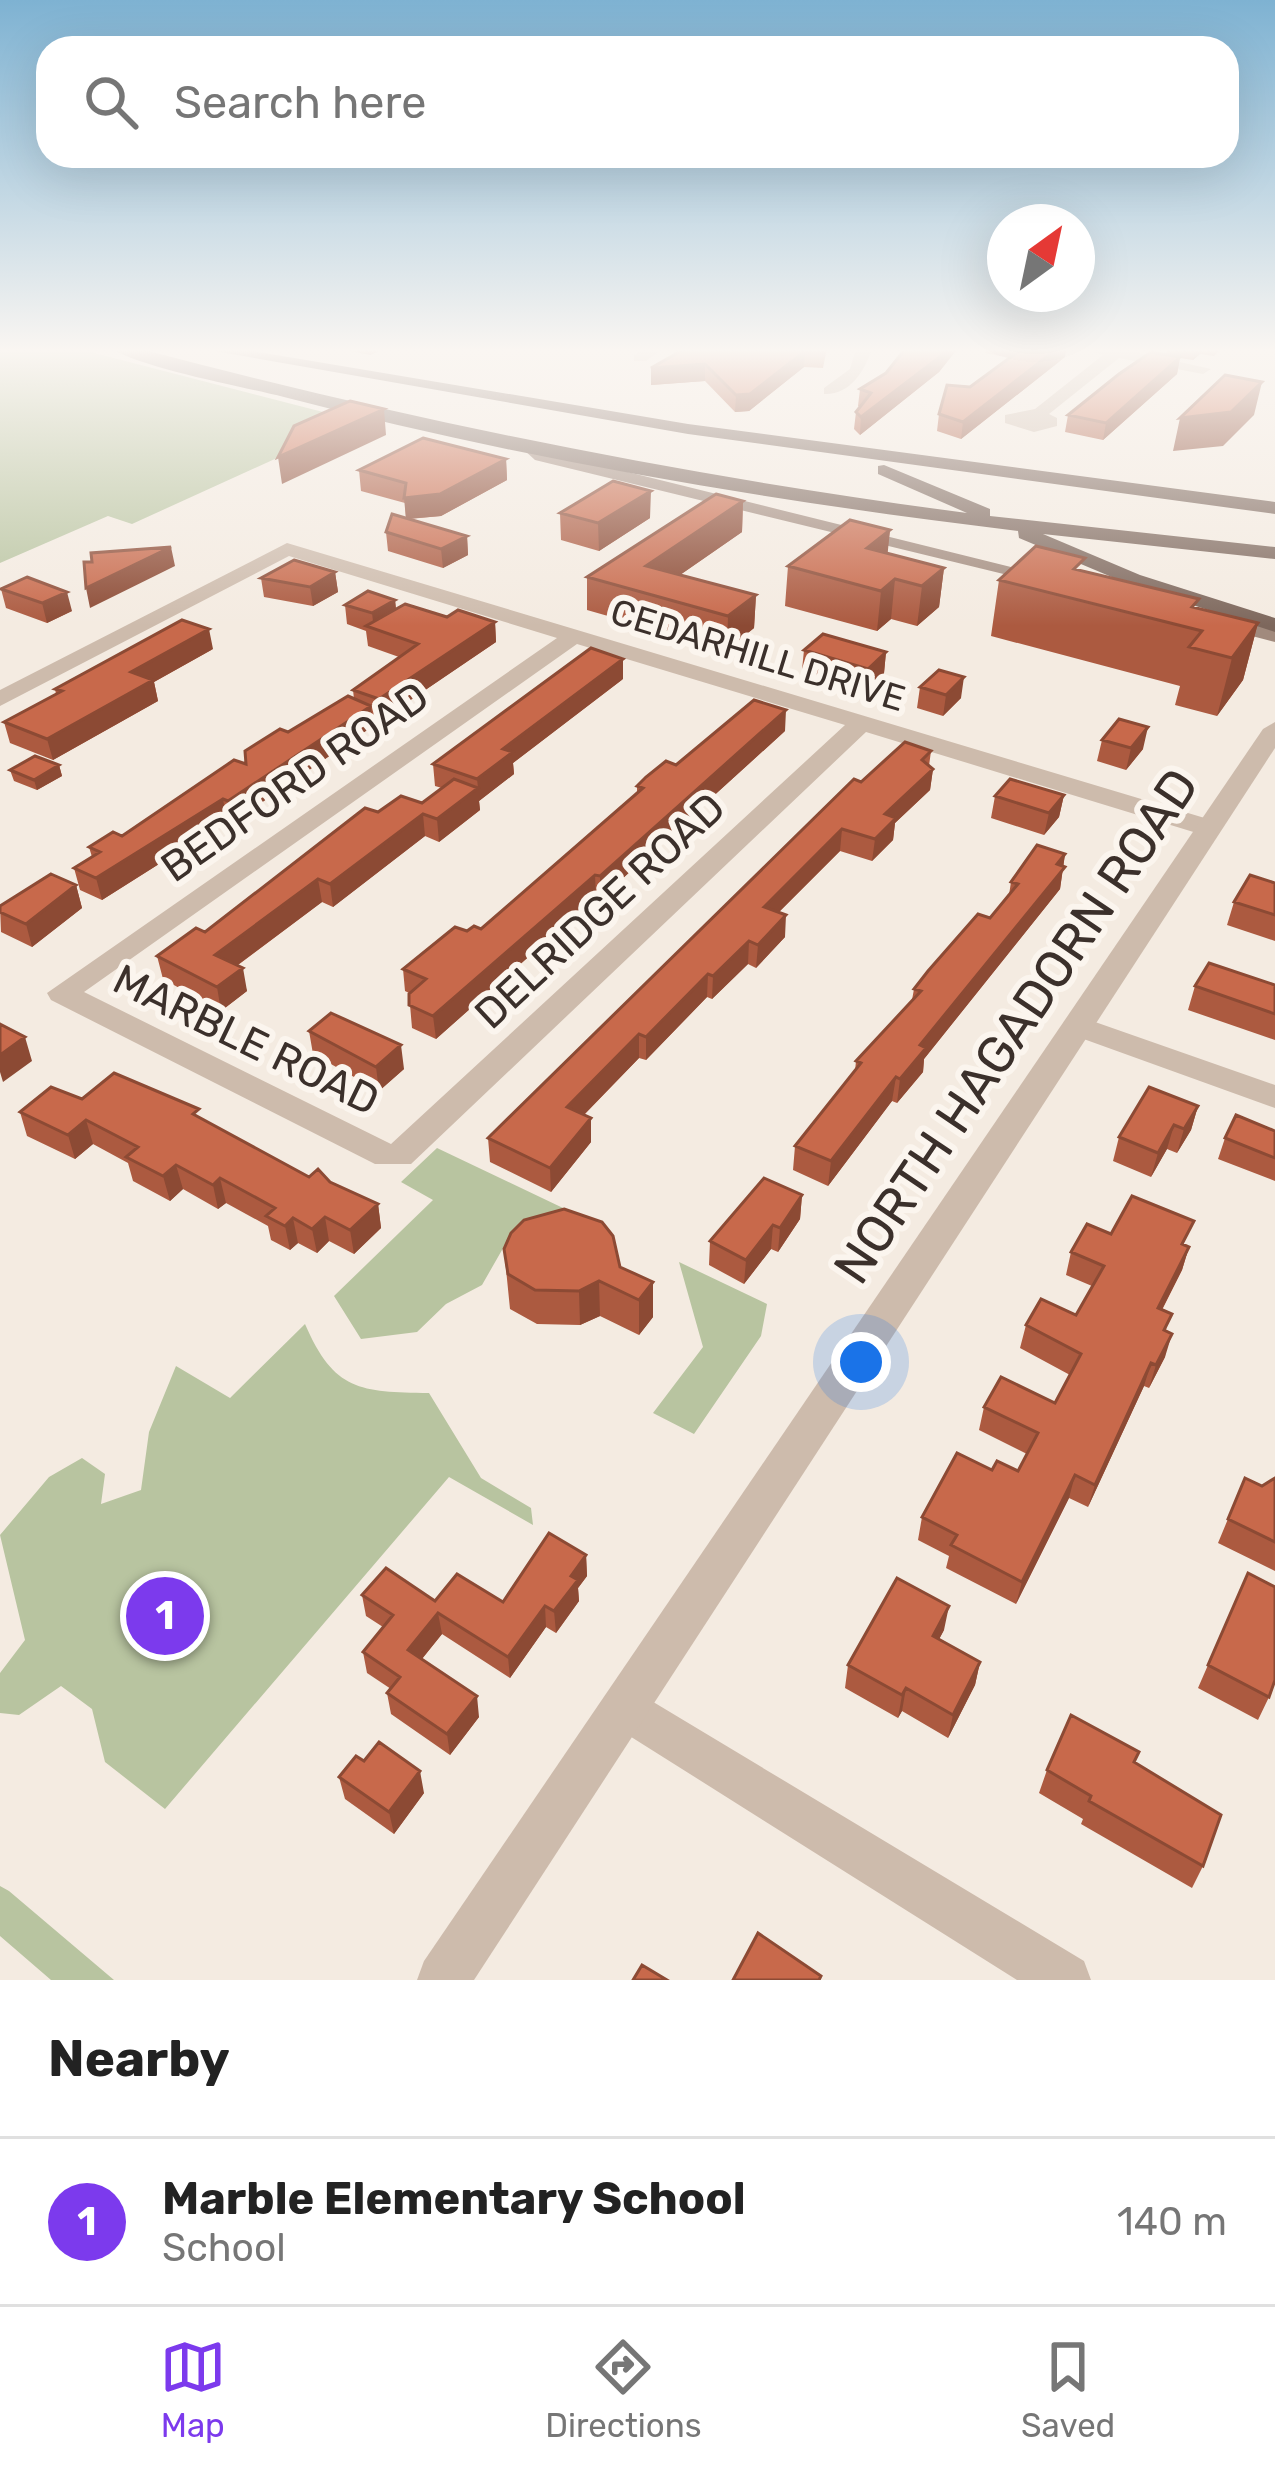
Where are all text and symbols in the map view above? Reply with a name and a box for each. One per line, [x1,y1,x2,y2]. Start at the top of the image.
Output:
search box [36,36,1239,168]
icon: search [78,69,144,135]
text: Search here [174,76,426,129]
north arrow [987,204,1095,312]
street label: CEDARHILL DRIVE [606,590,910,720]
street label: BEDFORD ROAD [152,671,438,893]
street label: NORTH HAGADORN ROAD [821,757,1211,1295]
street label: DELRIDGE ROAD [465,783,735,1039]
street label: MARBLE ROAD [105,954,387,1126]
your location [831,1332,891,1392]
pin: 1 [126,1571,204,1661]
text: Nearby [48,2028,230,2089]
text: Marble Elementary School [162,2172,746,2225]
text: 1 [77,2199,97,2245]
text: 140 m [1117,2199,1227,2245]
text: School [162,2225,286,2271]
tab: Map [160,2334,226,2445]
tab: Directions [545,2334,702,2445]
tab: Saved [1021,2334,1115,2445]

